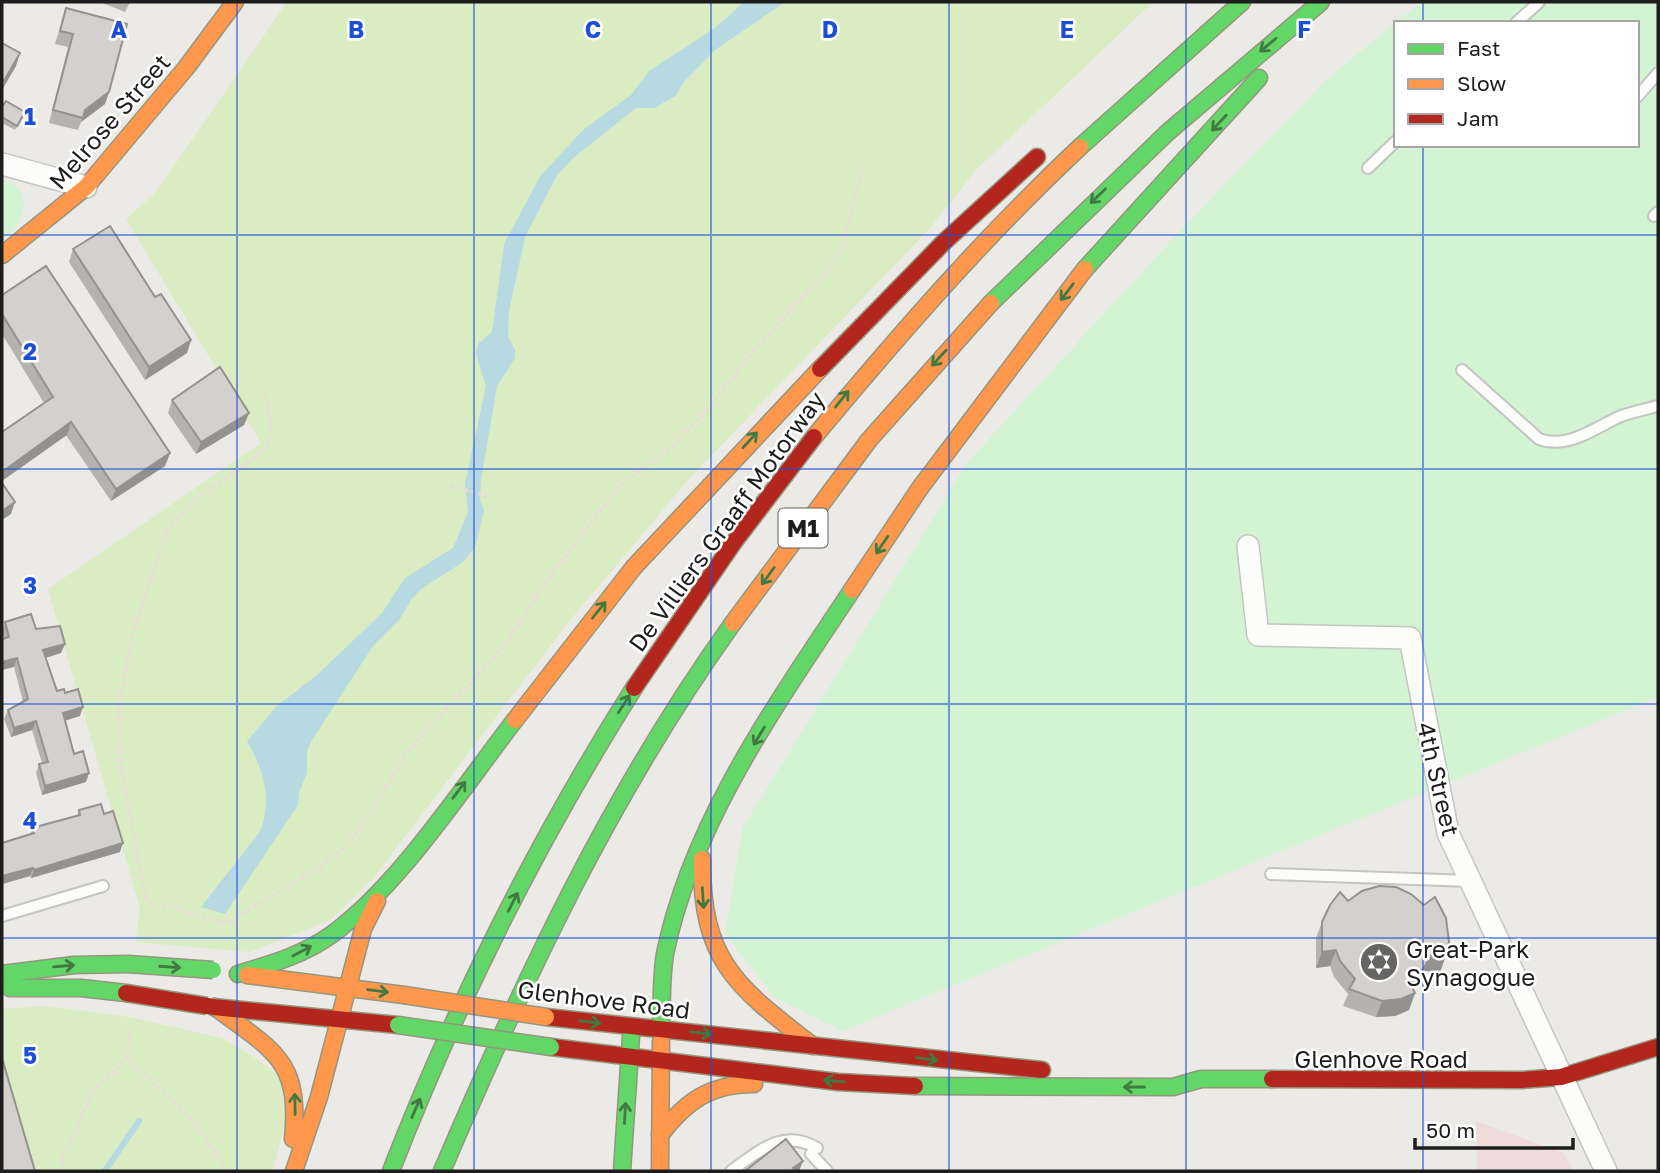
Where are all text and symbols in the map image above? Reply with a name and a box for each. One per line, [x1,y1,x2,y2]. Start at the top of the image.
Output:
text: A [111,15,128,43]
text: B [348,15,364,43]
text: C [585,15,601,43]
text: D [822,15,838,43]
text: E [1060,15,1074,43]
text: F [1297,15,1311,43]
legend [1394,21,1639,147]
text: Fast [1457,35,1500,61]
one-way arrow [1260,37,1278,53]
street label: Melrose Street [42,48,176,194]
text: Slow [1457,70,1506,96]
text: 1 [24,102,36,130]
text: Jam [1457,105,1499,131]
one-way arrow [1210,114,1227,131]
one-way arrow [1090,188,1107,205]
one-way arrow [1060,282,1075,301]
text: 2 [23,337,37,365]
one-way arrow [931,349,947,367]
street label: De Villiers Graaff Motorway [622,385,830,657]
one-way arrow [834,391,850,409]
one-way arrow [742,431,758,449]
road number: M1 [778,508,828,548]
one-way arrow [875,534,889,554]
one-way arrow [761,566,776,585]
text: 3 [23,571,37,599]
one-way arrow [591,602,607,620]
one-way arrow [618,694,632,714]
street label: 4th Street [1412,719,1466,839]
one-way arrow [751,725,765,745]
one-way arrow [452,781,467,800]
text: 4 [23,806,37,834]
one-way arrow [697,886,710,909]
one-way arrow [507,892,521,913]
place label: Great-Park Synagogue [1406,934,1535,991]
synagogue icon: Great-Park Synagogue [1358,941,1400,983]
one-way arrow [292,944,312,958]
one-way arrow [53,959,75,972]
one-way arrow [159,961,181,974]
street label: Glenhove Road [516,974,692,1024]
one-way arrow [366,985,389,998]
one-way arrow [578,1016,600,1029]
one-way arrow [689,1027,712,1040]
text: 5 [23,1041,37,1069]
street label: Glenhove Road [1294,1044,1468,1073]
one-way arrow [915,1053,938,1066]
one-way arrow [824,1074,846,1087]
one-way arrow [1123,1080,1146,1094]
one-way arrow [289,1092,302,1115]
one-way arrow [410,1097,423,1119]
one-way arrow [619,1102,632,1125]
scale bar [1415,1106,1572,1150]
text: 50 m [1426,1117,1475,1143]

